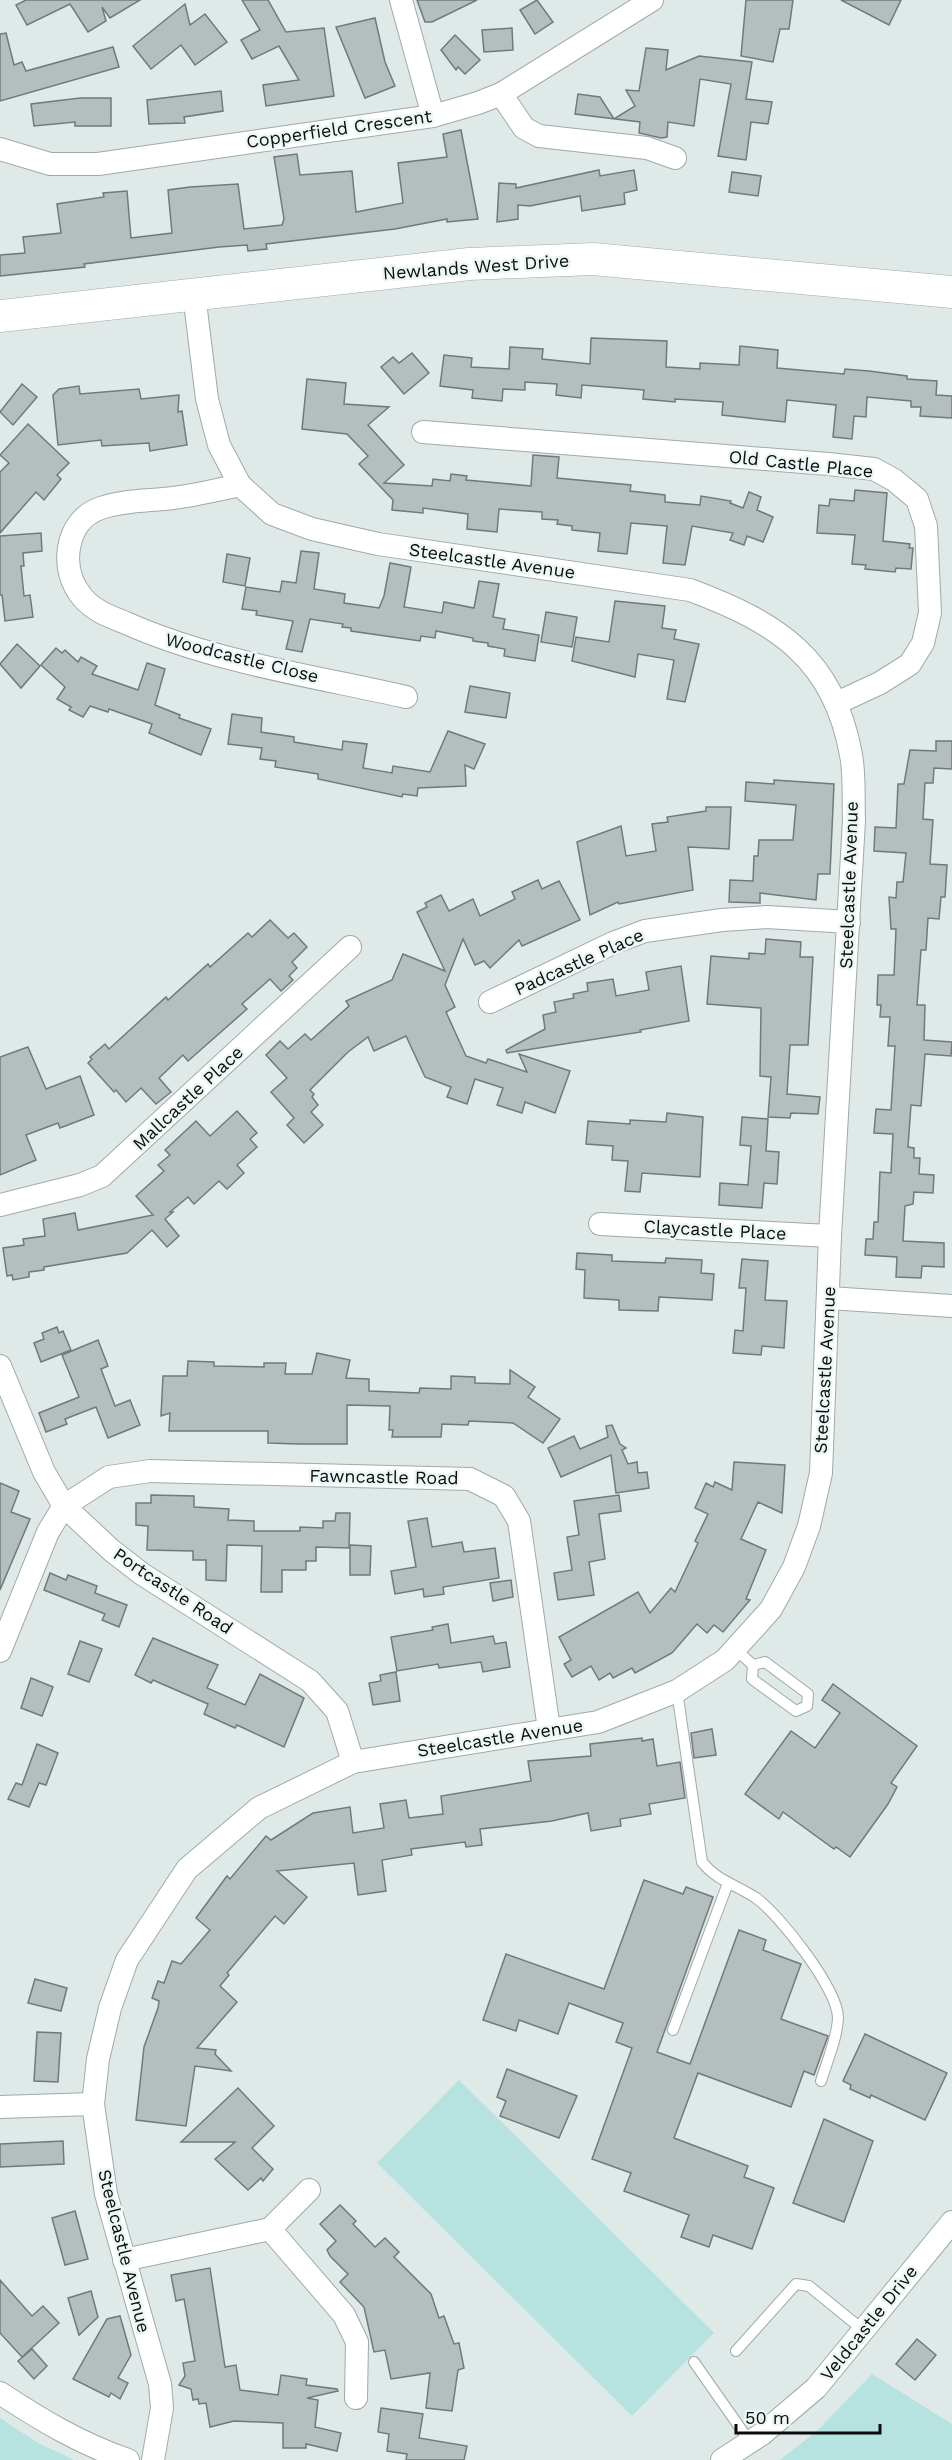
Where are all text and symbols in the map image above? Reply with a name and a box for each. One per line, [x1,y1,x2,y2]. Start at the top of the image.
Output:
street label: Copperfield Crescent [245,105,433,152]
street label: Newlands West Drive [382,250,570,283]
street label: Old Castle Place [728,445,874,482]
street label: Steelcastle Avenue [408,538,577,583]
street label: Woodcastle Close [163,628,321,687]
street label: Steelcastle Avenue [835,801,862,969]
street label: Padcastle Place [511,924,647,999]
street label: Mallcastle Place [128,1041,247,1154]
street label: Claycastle Place [643,1215,787,1244]
street label: Steelcastle Avenue [810,1286,839,1454]
street label: Fawncastle Road [309,1465,459,1488]
street label: Portcastle Road [110,1543,237,1638]
street label: Steelcastle Avenue [415,1714,584,1761]
street label: Steelcastle Avenue [94,2167,155,2335]
street label: Veldcastle Drive [816,2261,921,2385]
scale bar [736,2397,880,2435]
text: 50 m [745,2407,790,2428]

